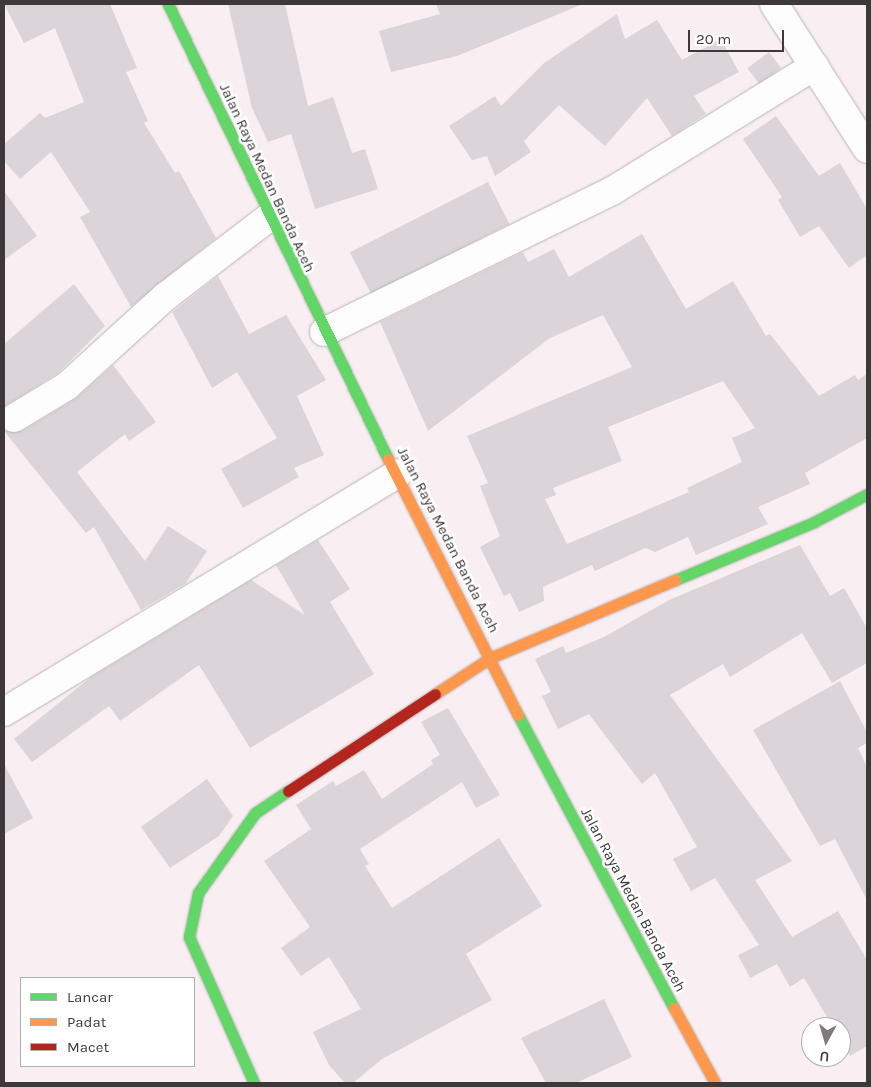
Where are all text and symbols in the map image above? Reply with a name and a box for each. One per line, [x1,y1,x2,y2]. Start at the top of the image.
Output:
scale bar [691,20,787,52]
text: 20 m [696,30,731,48]
street label: Jalan Raya Medan Banda Aceh [215,81,319,275]
street label: Jalan Raya Medan Banda Aceh [393,444,503,636]
street label: Jalan Raya Medan Banda Aceh [577,805,689,995]
legend [20,977,195,1067]
text: Lancar [67,988,113,1006]
text: Padat [67,1013,106,1031]
north arrow [801,1017,851,1067]
text: Macet [67,1038,109,1056]
text: U [819,1047,830,1065]

